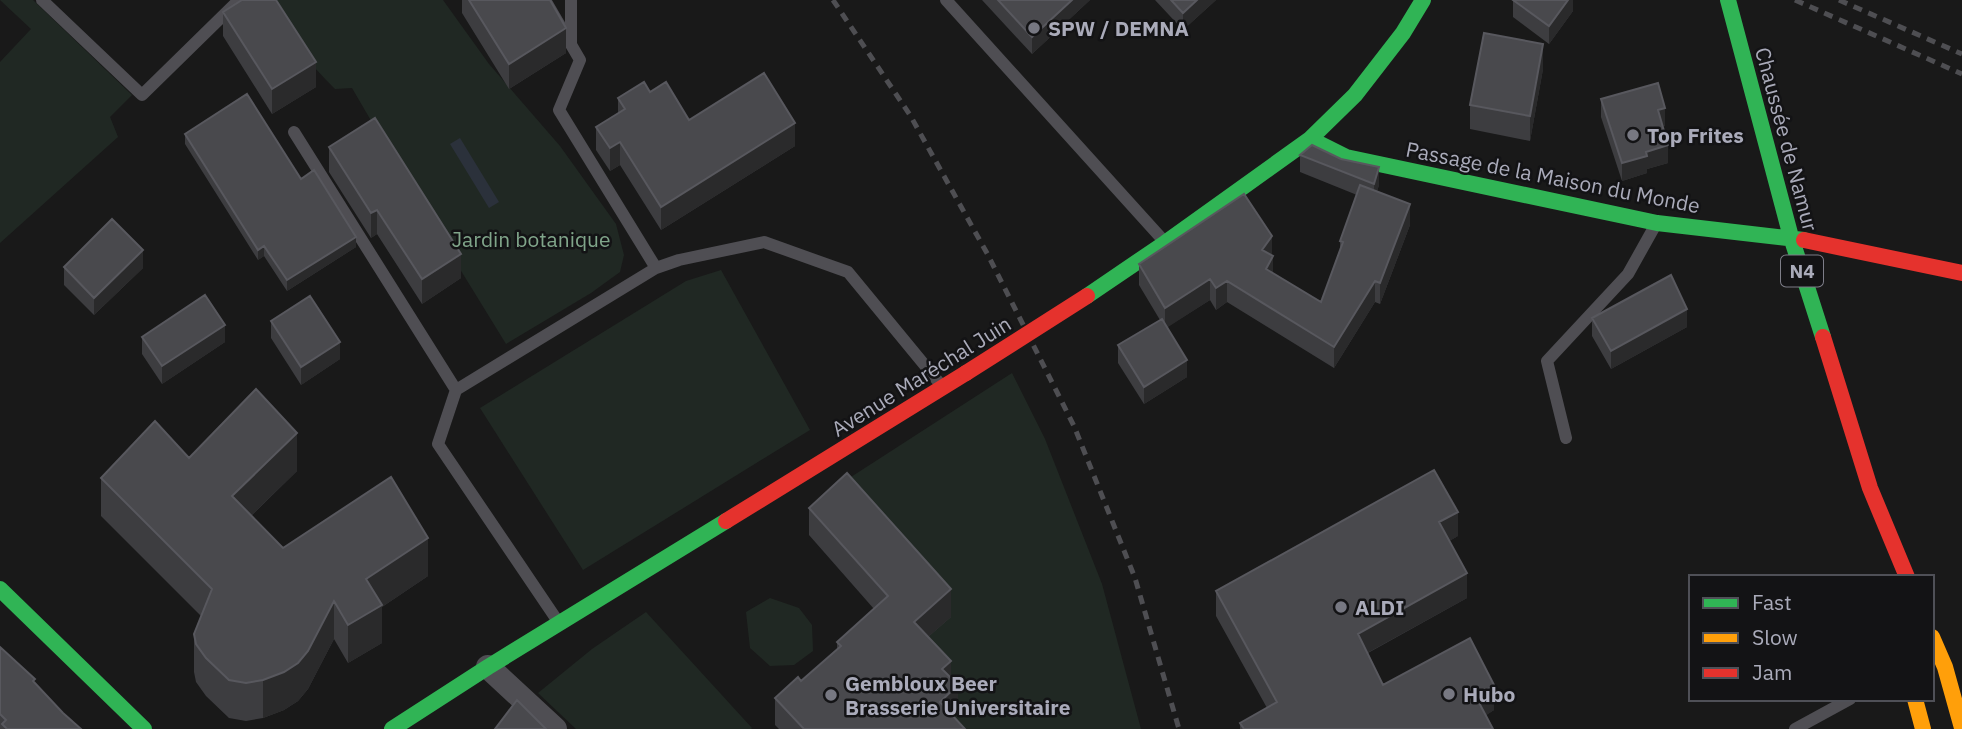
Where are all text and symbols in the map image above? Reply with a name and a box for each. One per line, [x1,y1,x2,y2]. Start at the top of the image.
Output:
place label: SPW / DEMNA [1048,14,1189,42]
marker: SPW / DEMNA [1026,20,1042,36]
street label: Chaussée de Namur [1749,44,1825,234]
place label: Top Frites [1647,121,1744,149]
marker: Top Frites [1625,127,1641,143]
street label: Passage de la Maison du Monde [1403,135,1703,219]
park label: Jardin botanique [451,225,611,253]
road number: N4 [1781,256,1823,286]
street label: Avenue Maréchal Juin [826,309,1016,443]
legend [1689,575,1934,701]
text: Fast [1752,588,1792,616]
place label: ALDI [1355,593,1404,621]
marker: ALDI [1333,599,1349,615]
text: Slow [1752,623,1798,651]
text: Jam [1752,658,1792,686]
place label: Gembloux Beer Brasserie Universitaire [845,669,1071,721]
place label: Hubo [1463,680,1515,708]
marker: Hubo [1441,686,1457,702]
marker: Gembloux Beer Brasserie Universitaire [823,687,839,703]

